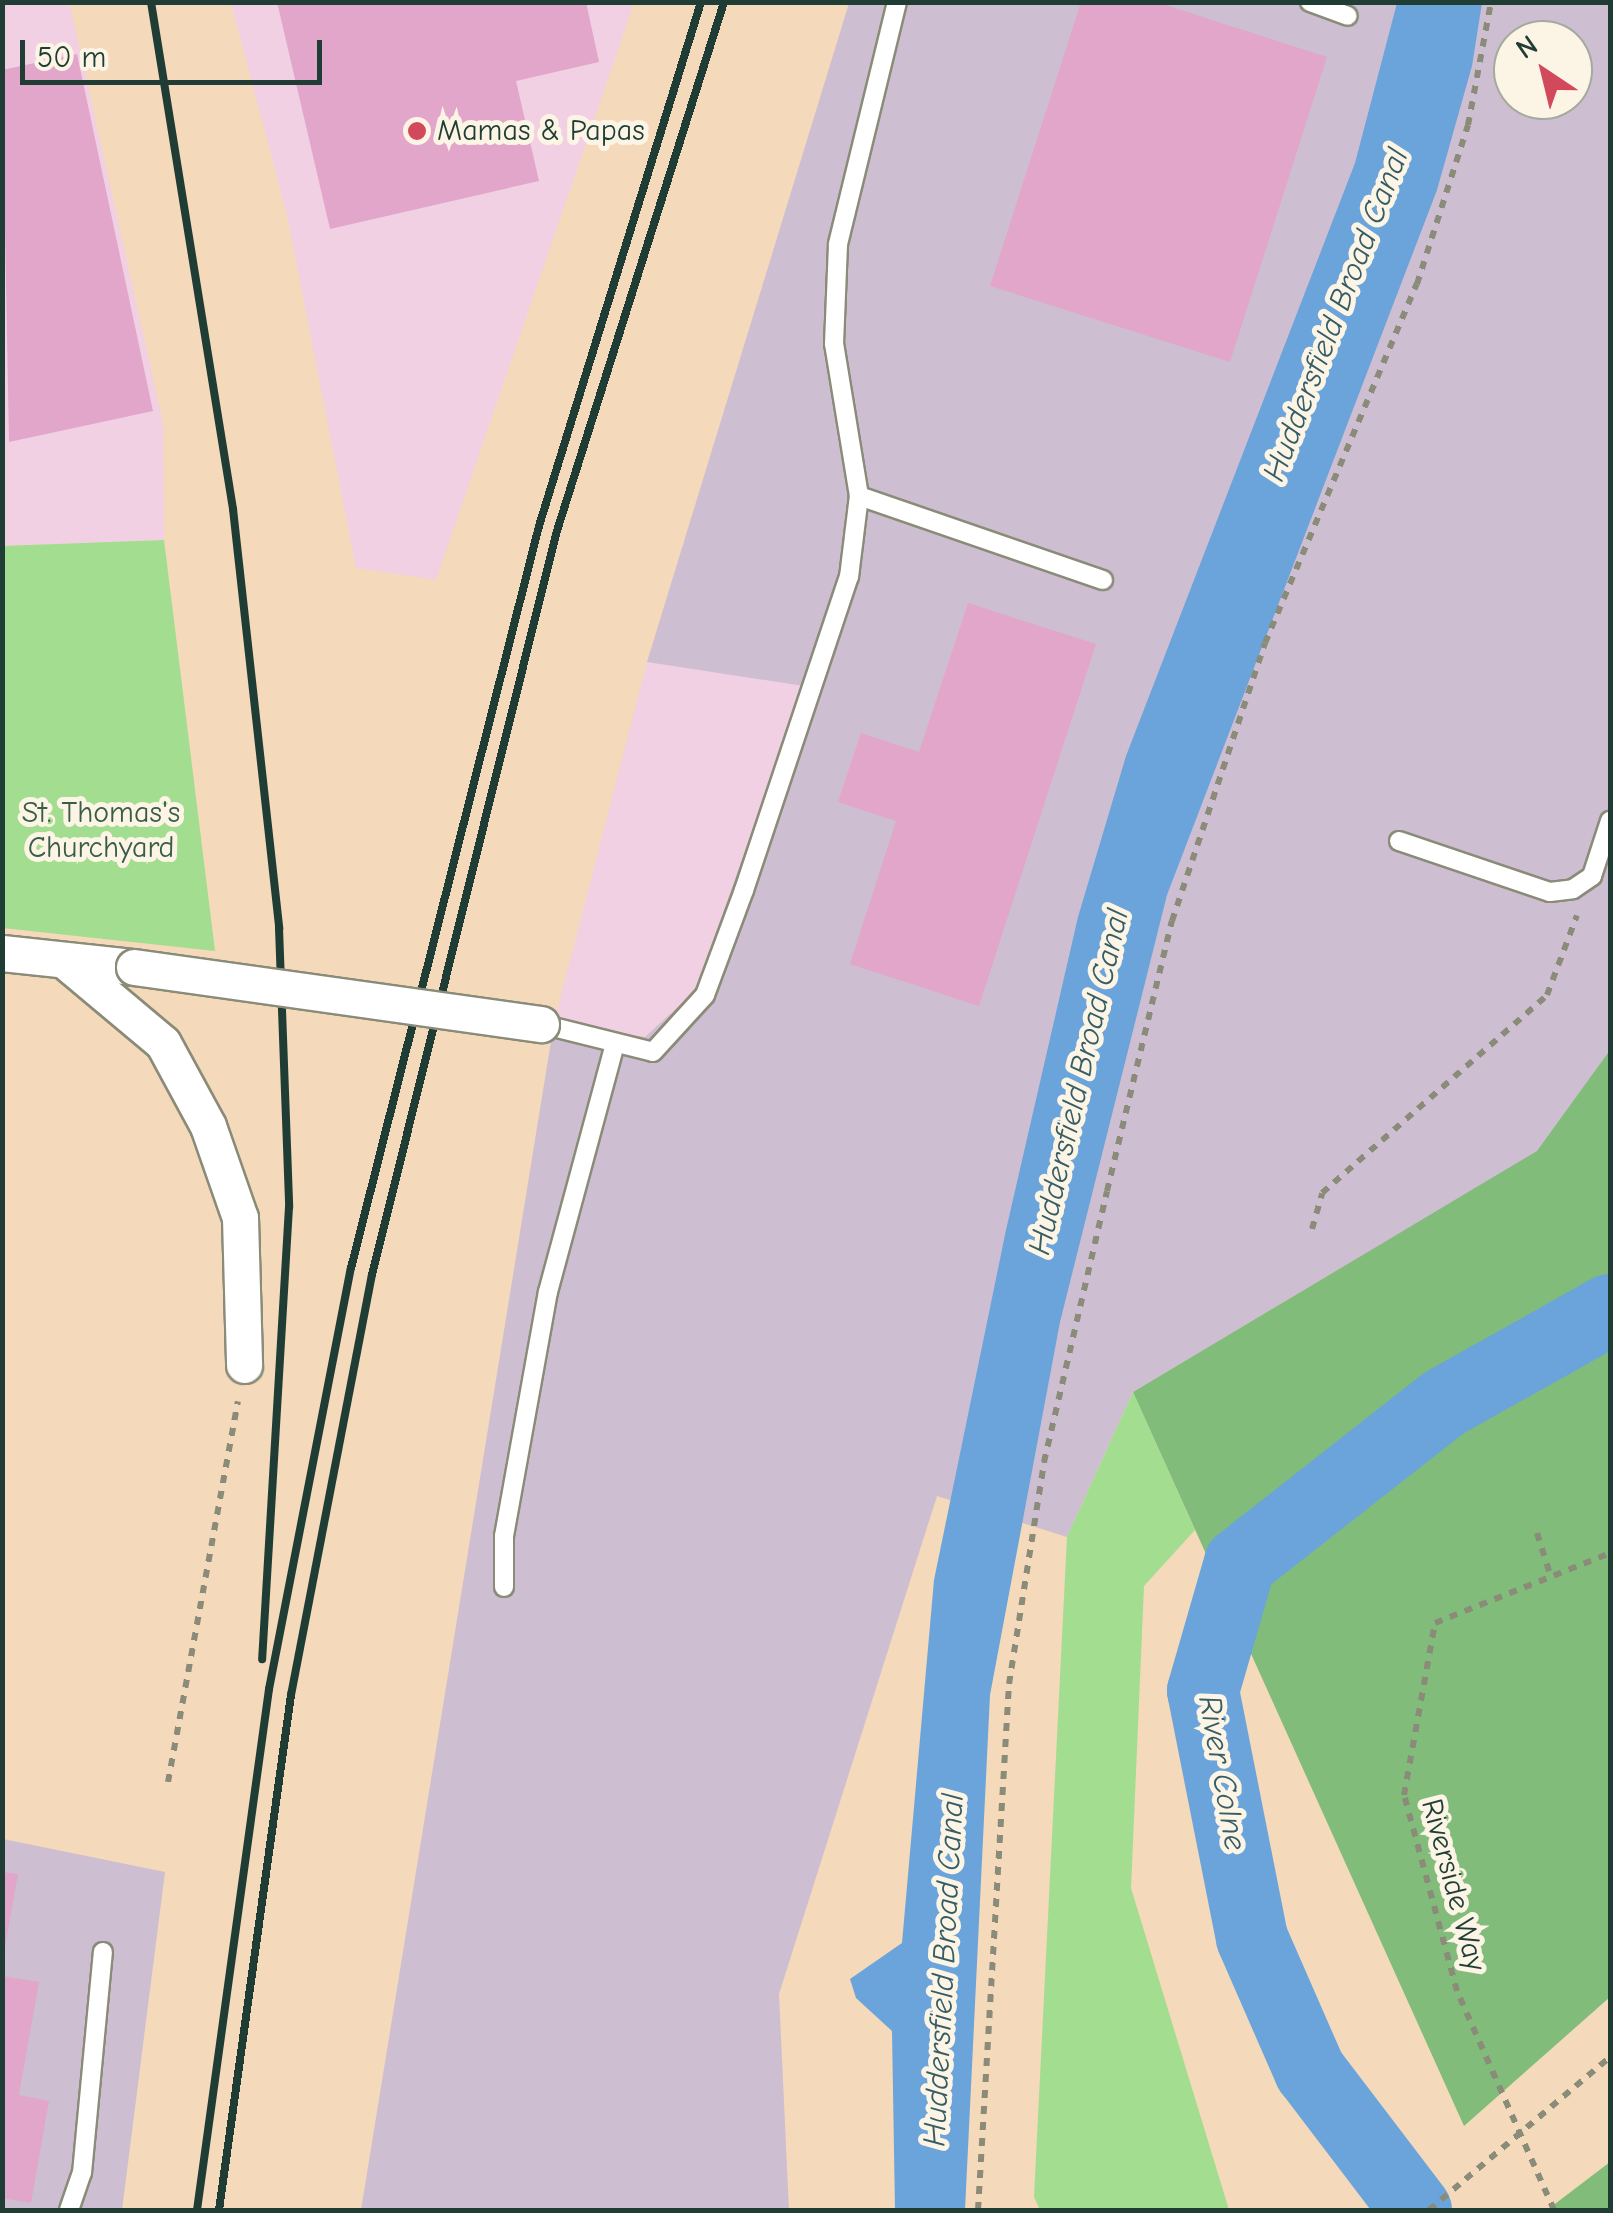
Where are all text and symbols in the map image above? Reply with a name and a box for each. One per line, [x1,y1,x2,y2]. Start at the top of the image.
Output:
scale bar [25,20,328,82]
north arrow [1493,20,1593,120]
text: N [1510,29,1544,65]
text: 50 m [37,40,106,75]
place label: Mamas & Papas [437,113,645,149]
marker: Mamas & Papas [406,120,428,142]
water label: Huddersfield Broad Canal [1255,143,1417,487]
park label: St. Thomas's Churchyard [22,795,180,866]
water label: Huddersfield Broad Canal [1021,906,1137,1258]
water label: River Colne [1189,1693,1255,1853]
water label: Huddersfield Broad Canal [916,1793,972,2147]
street label: Riverside Way [1413,1795,1493,1975]

